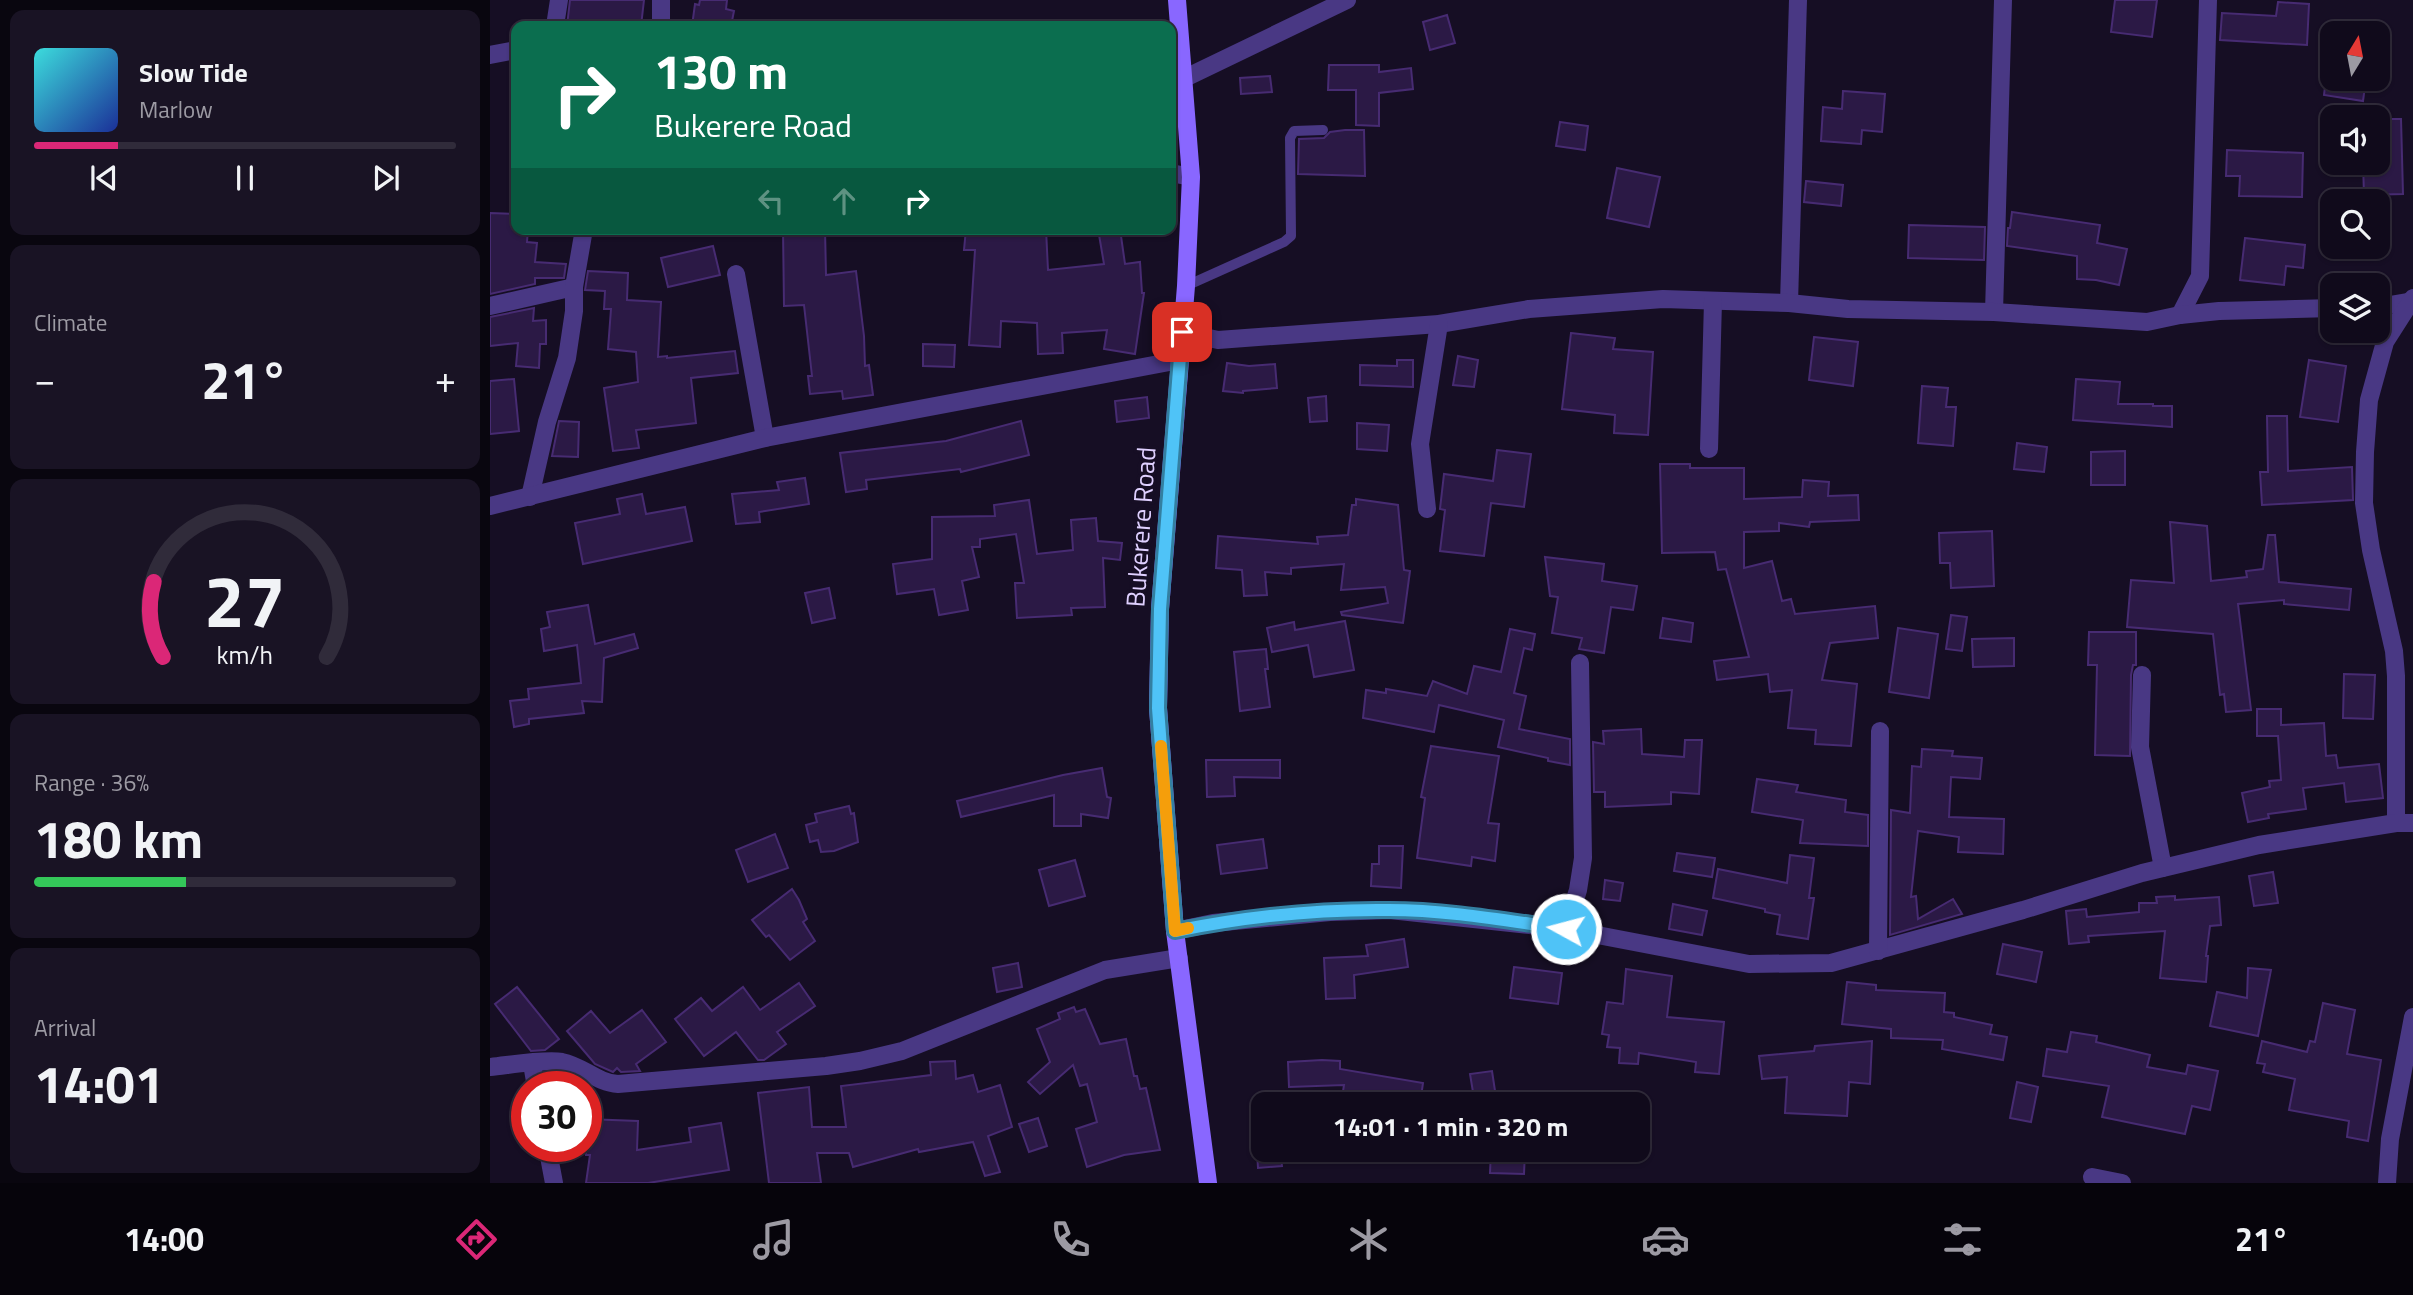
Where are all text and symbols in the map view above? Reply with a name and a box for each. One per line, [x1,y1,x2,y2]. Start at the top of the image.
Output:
north arrow [2320,21,2390,91]
map controls [2320,21,2390,343]
text: 130 m [654,33,788,108]
icon: right [539,49,630,140]
text: Slow Tide [139,53,248,92]
text: Marlow [139,92,213,127]
text: Bukerere Road [654,101,852,149]
button: sound [2320,105,2390,175]
icon: previous [85,159,123,197]
icon: pause [226,159,264,197]
icon: next [367,159,405,197]
icon: left [752,182,790,220]
icon: ahead [825,182,863,220]
icon: right [898,182,936,220]
button: search [2320,189,2390,259]
button: layers [2320,273,2390,343]
pin [1152,302,1212,362]
text: Climate [34,305,107,340]
icon: arrive [1163,313,1201,351]
text: 21° [201,340,289,419]
text: − [34,350,55,408]
text: + [435,350,456,408]
street label: Bukerere Road [1115,445,1166,609]
text: 27 [204,546,286,656]
text: km/h [217,636,273,674]
text: Range · 36% [34,765,149,800]
text: 180 km [34,799,203,878]
position arrow [1529,892,1603,966]
text: Arrival [34,1010,96,1045]
text: 14:01 [34,1044,164,1123]
speed limit sign: 30 [511,1071,602,1162]
text: 14:01 · 1 min · 320 m [1333,1107,1568,1146]
text: 14:00 [124,1215,204,1263]
icon: directions [452,1215,501,1264]
icon: music [749,1215,798,1264]
icon: phone [1046,1215,1095,1264]
icon: climate [1344,1215,1393,1264]
icon: car [1641,1215,1690,1264]
icon: filters [1938,1215,1987,1264]
text: 21° [2235,1215,2289,1263]

